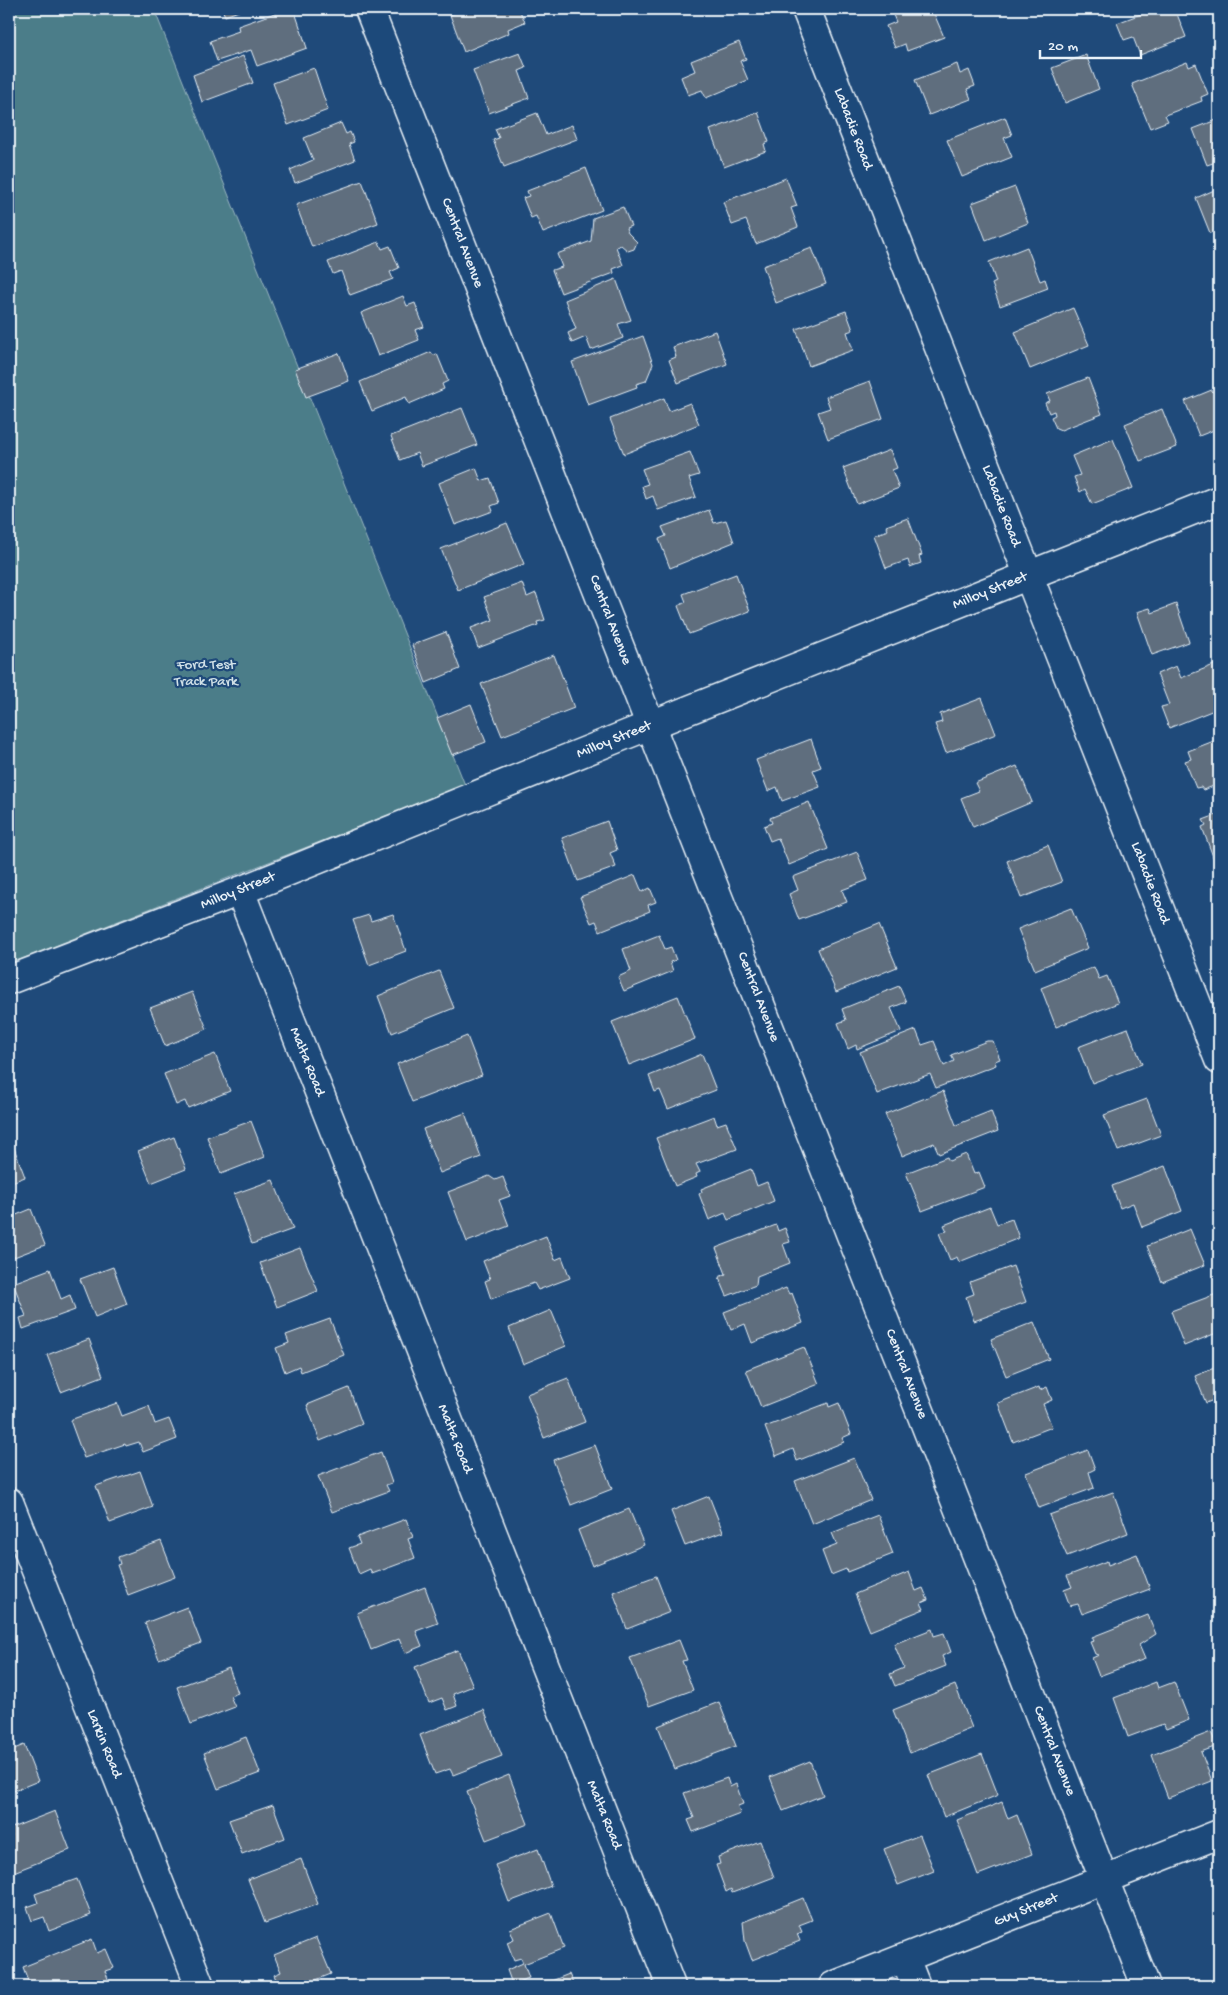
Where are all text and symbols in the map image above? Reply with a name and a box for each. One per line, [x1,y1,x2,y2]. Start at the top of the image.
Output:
scale bar [1040,28,1142,60]
text: 20 m [1048,38,1078,56]
street label: Labadie Road [829,86,877,174]
street label: Central Avenue [437,196,487,291]
street label: Labadie Road [977,463,1025,551]
street label: Milloy Street [950,567,1032,614]
street label: Central Avenue [585,573,635,668]
park label: Ford Test Track Park [173,656,239,691]
street label: Milloy Street [574,716,656,763]
street label: Labadie Road [1126,840,1174,928]
street label: Milloy Street [198,867,280,914]
street label: Central Avenue [733,950,783,1045]
street label: Malta Road [285,1025,329,1100]
street label: Central Avenue [881,1327,931,1422]
street label: Malta Road [433,1402,477,1477]
street label: Central Avenue [1029,1704,1079,1799]
street label: Larkin Road [82,1707,126,1782]
street label: Malta Road [582,1778,626,1853]
street label: Guy Street [991,1888,1062,1931]

